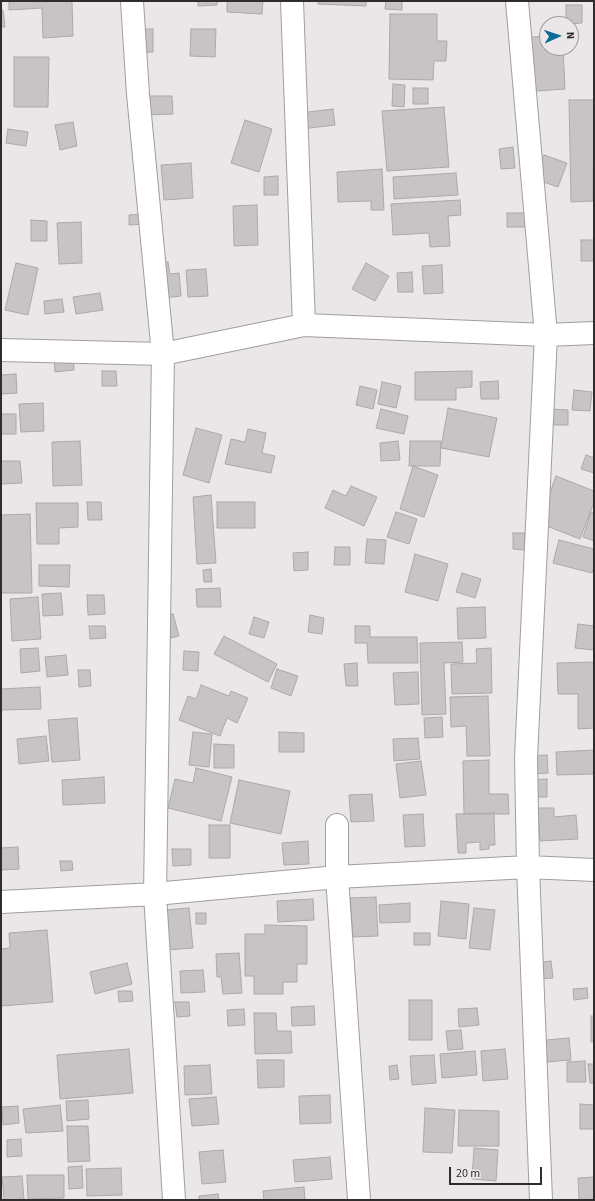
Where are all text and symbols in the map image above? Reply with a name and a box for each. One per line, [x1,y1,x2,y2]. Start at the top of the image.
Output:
north arrow [539,16,579,56]
text: N [563,31,578,39]
scale bar [451,1159,544,1185]
text: 20 m [456,1165,480,1182]

